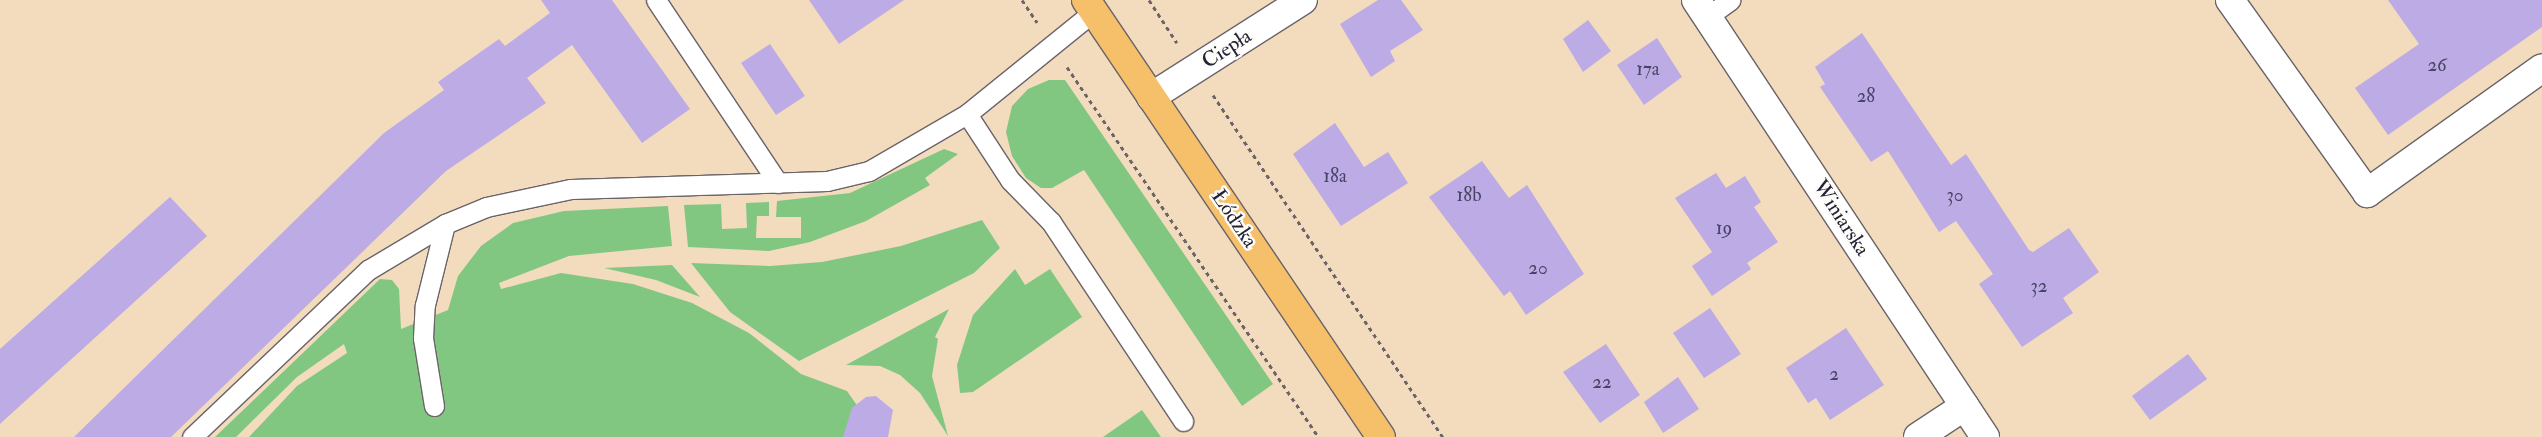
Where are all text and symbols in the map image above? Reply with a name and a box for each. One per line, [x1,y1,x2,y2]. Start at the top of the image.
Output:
street label: Ciepła [1198,24,1256,74]
house number: 26 [2427,55,2447,77]
house number: 17a [1636,59,1660,81]
house number: 28 [1857,86,1875,108]
house number: 18a [1323,166,1347,188]
street label: Winiarska [1807,175,1875,261]
street label: Łódzka [1206,185,1262,253]
house number: 18b [1456,185,1482,207]
house number: 30 [1946,185,1964,207]
house number: 19 [1716,218,1732,240]
house number: 20 [1528,258,1548,280]
house number: 32 [2031,276,2047,298]
house number: 2 [1829,364,1839,386]
house number: 22 [1592,372,1612,394]

